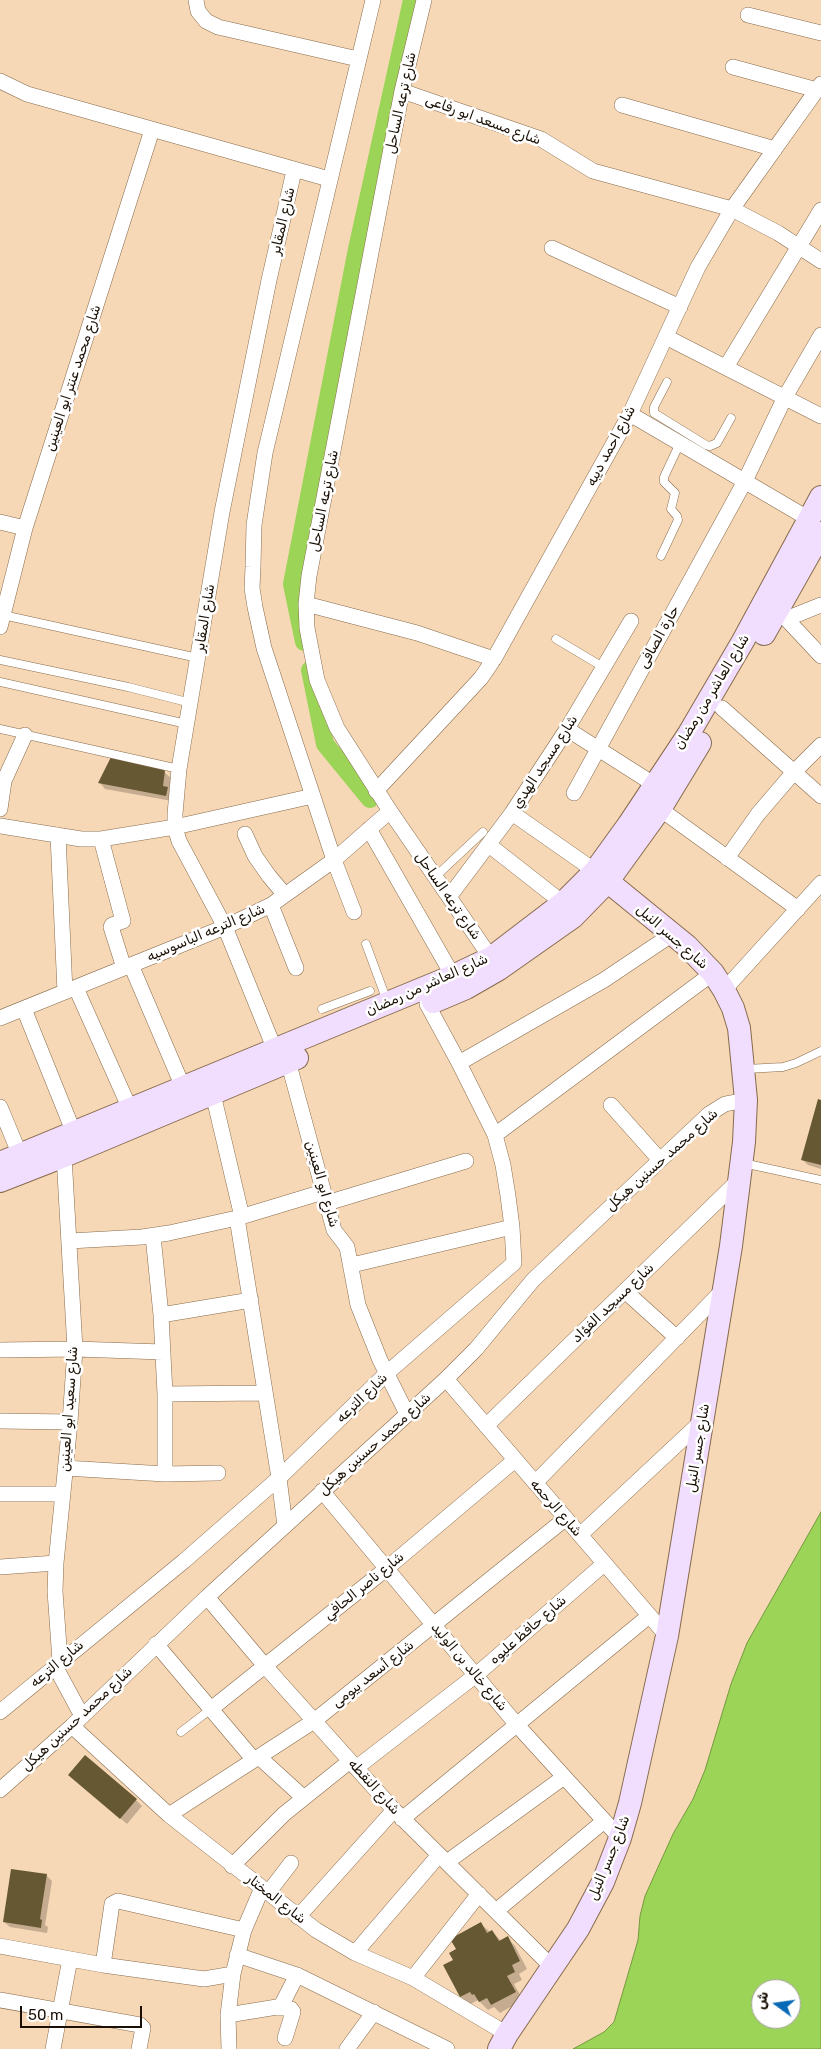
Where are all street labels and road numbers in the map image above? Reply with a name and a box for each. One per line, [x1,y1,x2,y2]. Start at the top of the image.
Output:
street label: شارع ترعه الساحل [382,51,420,155]
street label: شارع مسعد ابو رفاعى [423,91,543,149]
street label: شارع المقابر [267,186,299,256]
street label: شارع محمد عنتر ابو العينين [41,303,105,453]
street label: شارع احمد ديبه [583,403,639,489]
street label: شارع ترعه الساحل [306,449,342,553]
street label: شارع المقابر [191,583,219,653]
street label: حارة الصافى [635,603,683,671]
street label: شارع العاشر من رمضان [671,631,753,753]
street label: شارع مسجد الهدي [509,712,581,812]
street label: شارع ترعه الساحل [411,849,485,943]
street label: شارع الترعه الباسوسيه [144,900,268,966]
street label: شارع جسر النيل [633,901,711,973]
street label: شارع العاشر من رمضان [363,951,491,1019]
street label: شارع محمد حسنين هيكل [602,1105,722,1215]
street label: شارع ابو العينين [302,1139,342,1229]
street label: شارع مسجد الفؤاد [568,1259,658,1347]
street label: شارع سعيد ابو العينين [56,1346,82,1472]
street label: شارع الترعه [333,1370,391,1426]
street label: شارع محمد حسنين هيكل [315,1389,435,1499]
street label: شارع جسر النيل [683,1402,713,1494]
street label: شارع الرحمه [527,1476,585,1540]
street label: شارع ناصر الحافي [320,1548,408,1624]
street label: شارع حافظ عليوه [486,1592,570,1668]
street label: شارع خالد بن الوليد [427,1619,511,1715]
street label: شارع الترعه [27,1637,87,1691]
street label: شارع أسعد بيومى [329,1637,417,1711]
street label: شارع محمد حسنين هيكل [18,1663,136,1775]
street label: شارع النقطه [345,1756,403,1818]
street label: شارع جسر النيل [584,1813,634,1903]
street label: شارع المختار [243,1870,309,1928]

